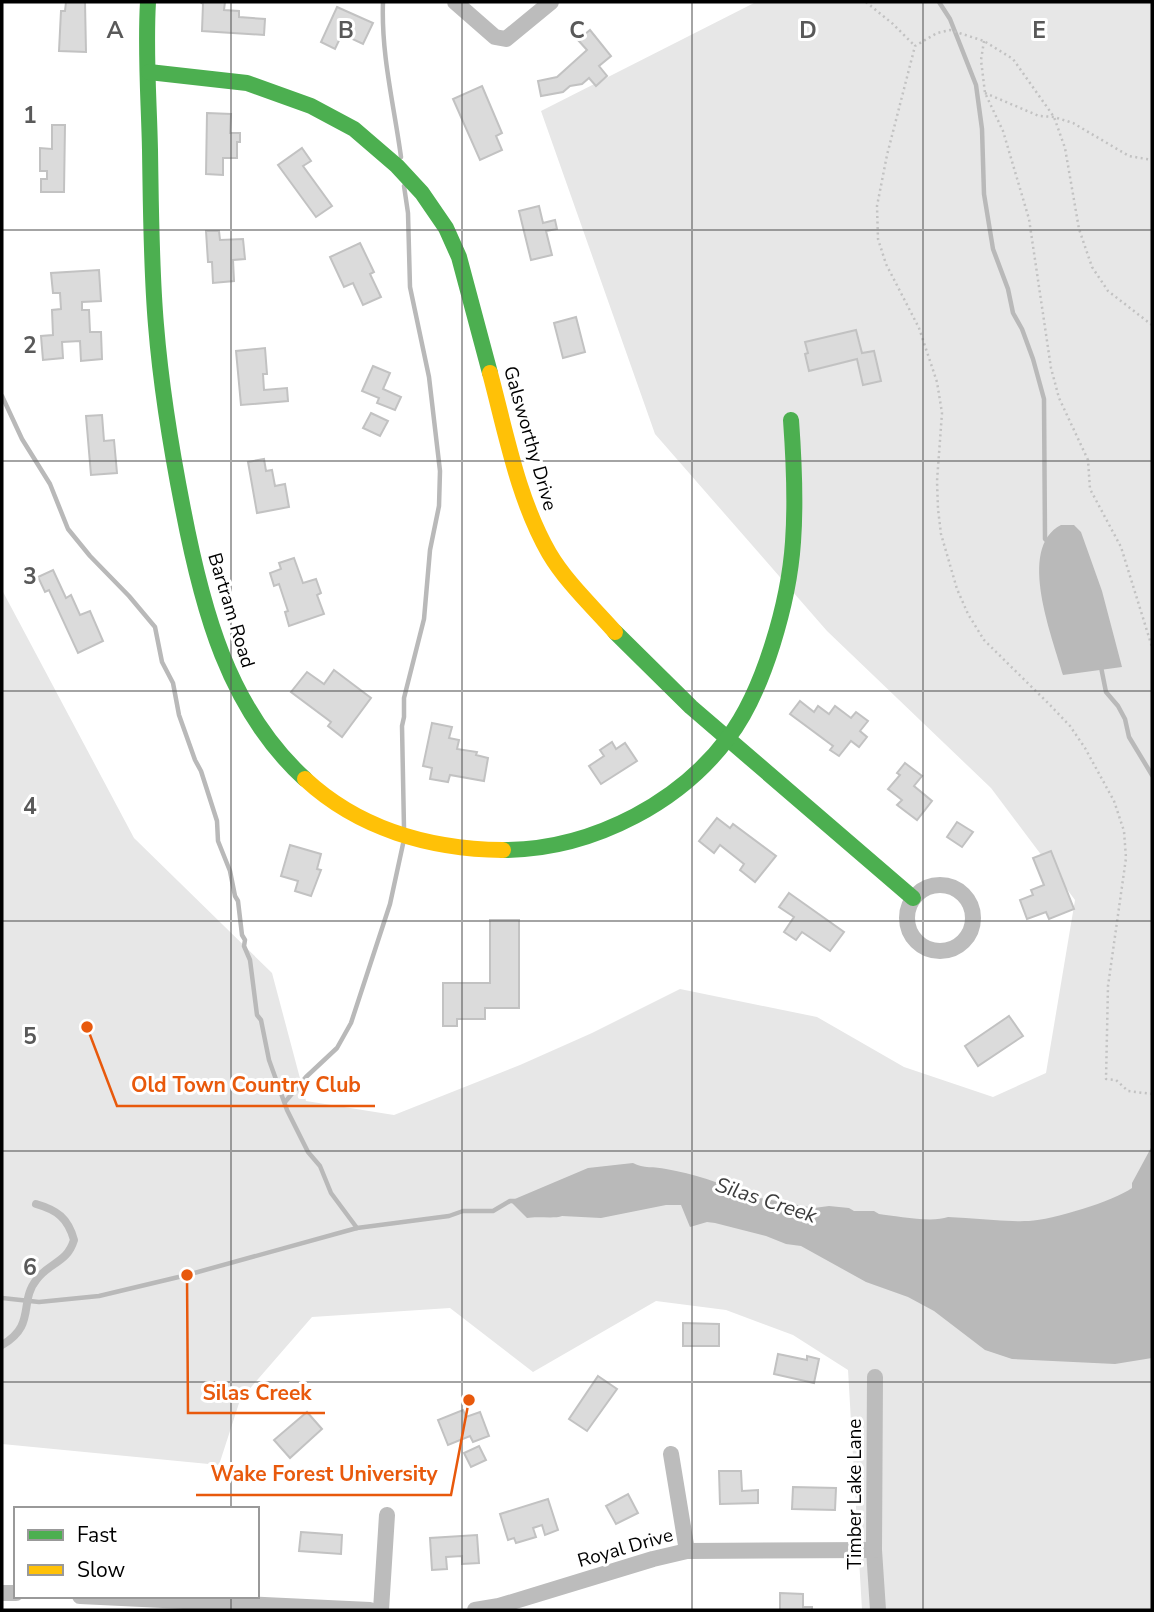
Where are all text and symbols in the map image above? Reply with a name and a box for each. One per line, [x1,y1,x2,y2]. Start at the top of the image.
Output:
text: A [106,15,124,46]
text: B [338,15,354,46]
text: C [569,15,585,46]
text: D [799,15,817,46]
text: E [1032,15,1046,46]
text: 1 [23,100,37,131]
text: 2 [23,330,37,361]
street label: Galsworthy Drive [497,363,563,514]
street label: Bartram Road [201,550,261,671]
text: 3 [23,561,37,592]
text: 4 [23,791,37,822]
text: 5 [23,1021,37,1052]
callout: Old Town Country Club [117,1064,375,1106]
text: Old Town Country Club [131,1071,361,1099]
water label: Silas Creek [712,1170,821,1230]
text: 6 [23,1252,37,1283]
callout: Silas Creek [188,1371,325,1413]
text: Silas Creek [202,1379,312,1407]
street label: Timber Lake Lane [842,1419,868,1569]
callout: Wake Forest University [196,1453,451,1495]
text: Wake Forest University [211,1460,438,1488]
legend [14,1507,259,1598]
text: Fast [77,1521,117,1549]
street label: Royal Drive [575,1522,676,1574]
text: Slow [77,1556,126,1584]

